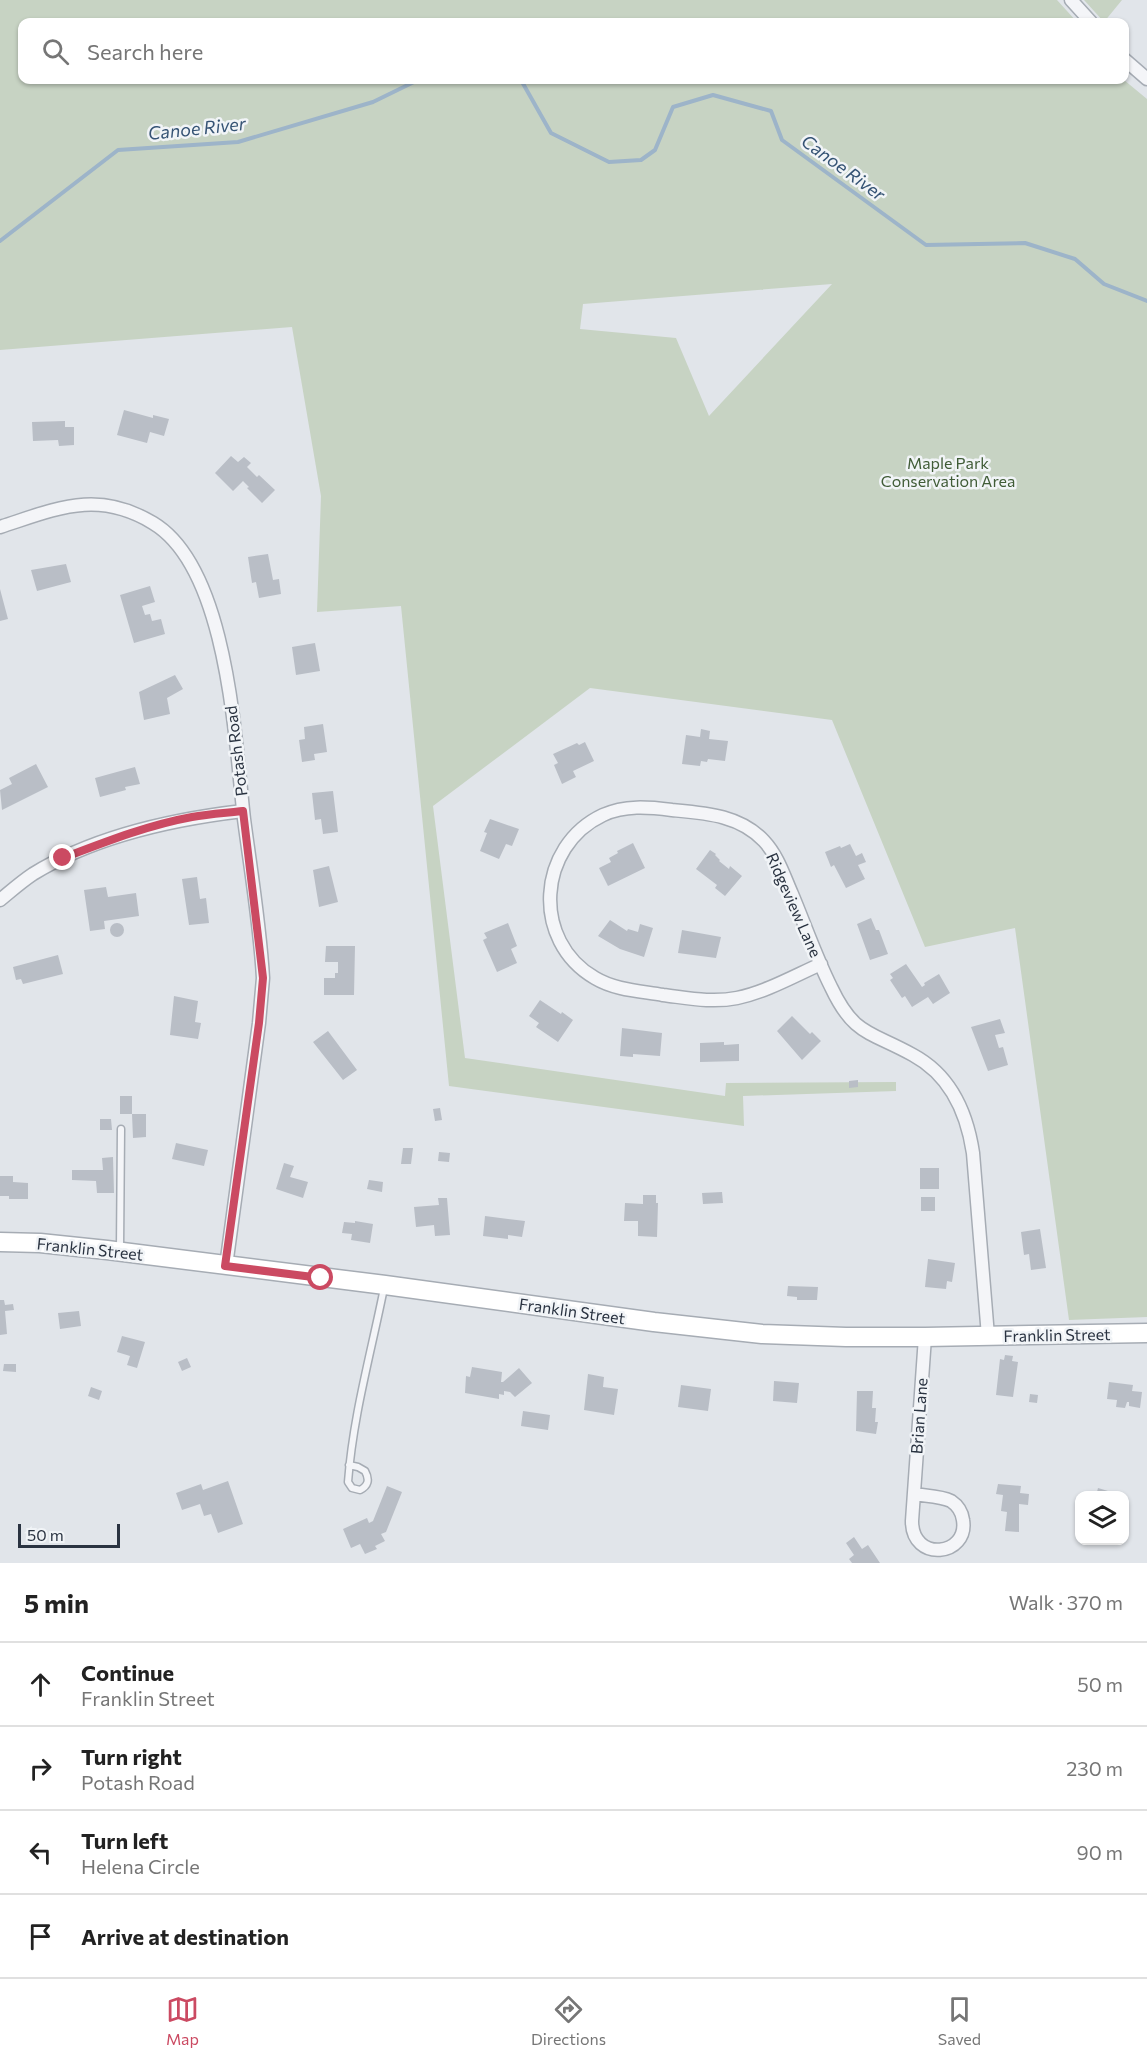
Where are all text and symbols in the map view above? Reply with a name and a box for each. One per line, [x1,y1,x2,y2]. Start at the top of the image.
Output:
search box [18,18,1129,84]
icon: search [39,35,72,68]
text: Search here [87,38,203,65]
water label: Canoe River [147,112,248,144]
water label: Canoe River [797,129,890,205]
park label: Maple Park Conservation Area [881,453,1015,490]
street label: Potash Road [221,705,250,797]
route end [49,844,75,870]
street label: Ridgeview Lane [763,850,826,960]
street label: Franklin Street [36,1233,145,1264]
route start [307,1264,333,1290]
street label: Franklin Street [518,1294,627,1327]
street label: Franklin Street [1003,1324,1111,1345]
street label: Brian Lane [906,1377,931,1455]
map controls [1075,1491,1129,1545]
button: layers [1075,1491,1129,1545]
scale bar [18,1521,120,1548]
text: 50 m [27,1525,64,1544]
text: 5 min [24,1587,89,1618]
text: Walk · 370 m [1009,1590,1123,1614]
text: Continue [81,1659,174,1686]
icon: ahead [24,1668,57,1701]
text: 50 m [1077,1672,1123,1696]
text: Franklin Street [81,1686,215,1710]
text: Turn right [81,1743,182,1770]
icon: right [24,1752,57,1785]
text: 230 m [1066,1756,1123,1780]
text: Potash Road [81,1770,195,1794]
text: Turn left [81,1827,168,1854]
icon: left [24,1836,57,1869]
text: 90 m [1077,1840,1123,1864]
text: Helena Circle [81,1854,200,1878]
icon: arrive [24,1920,57,1953]
text: Arrive at destination [81,1923,289,1950]
tab: Map [166,1993,199,2048]
tab: Directions [531,1993,606,2048]
tab: Saved [938,1993,981,2048]

